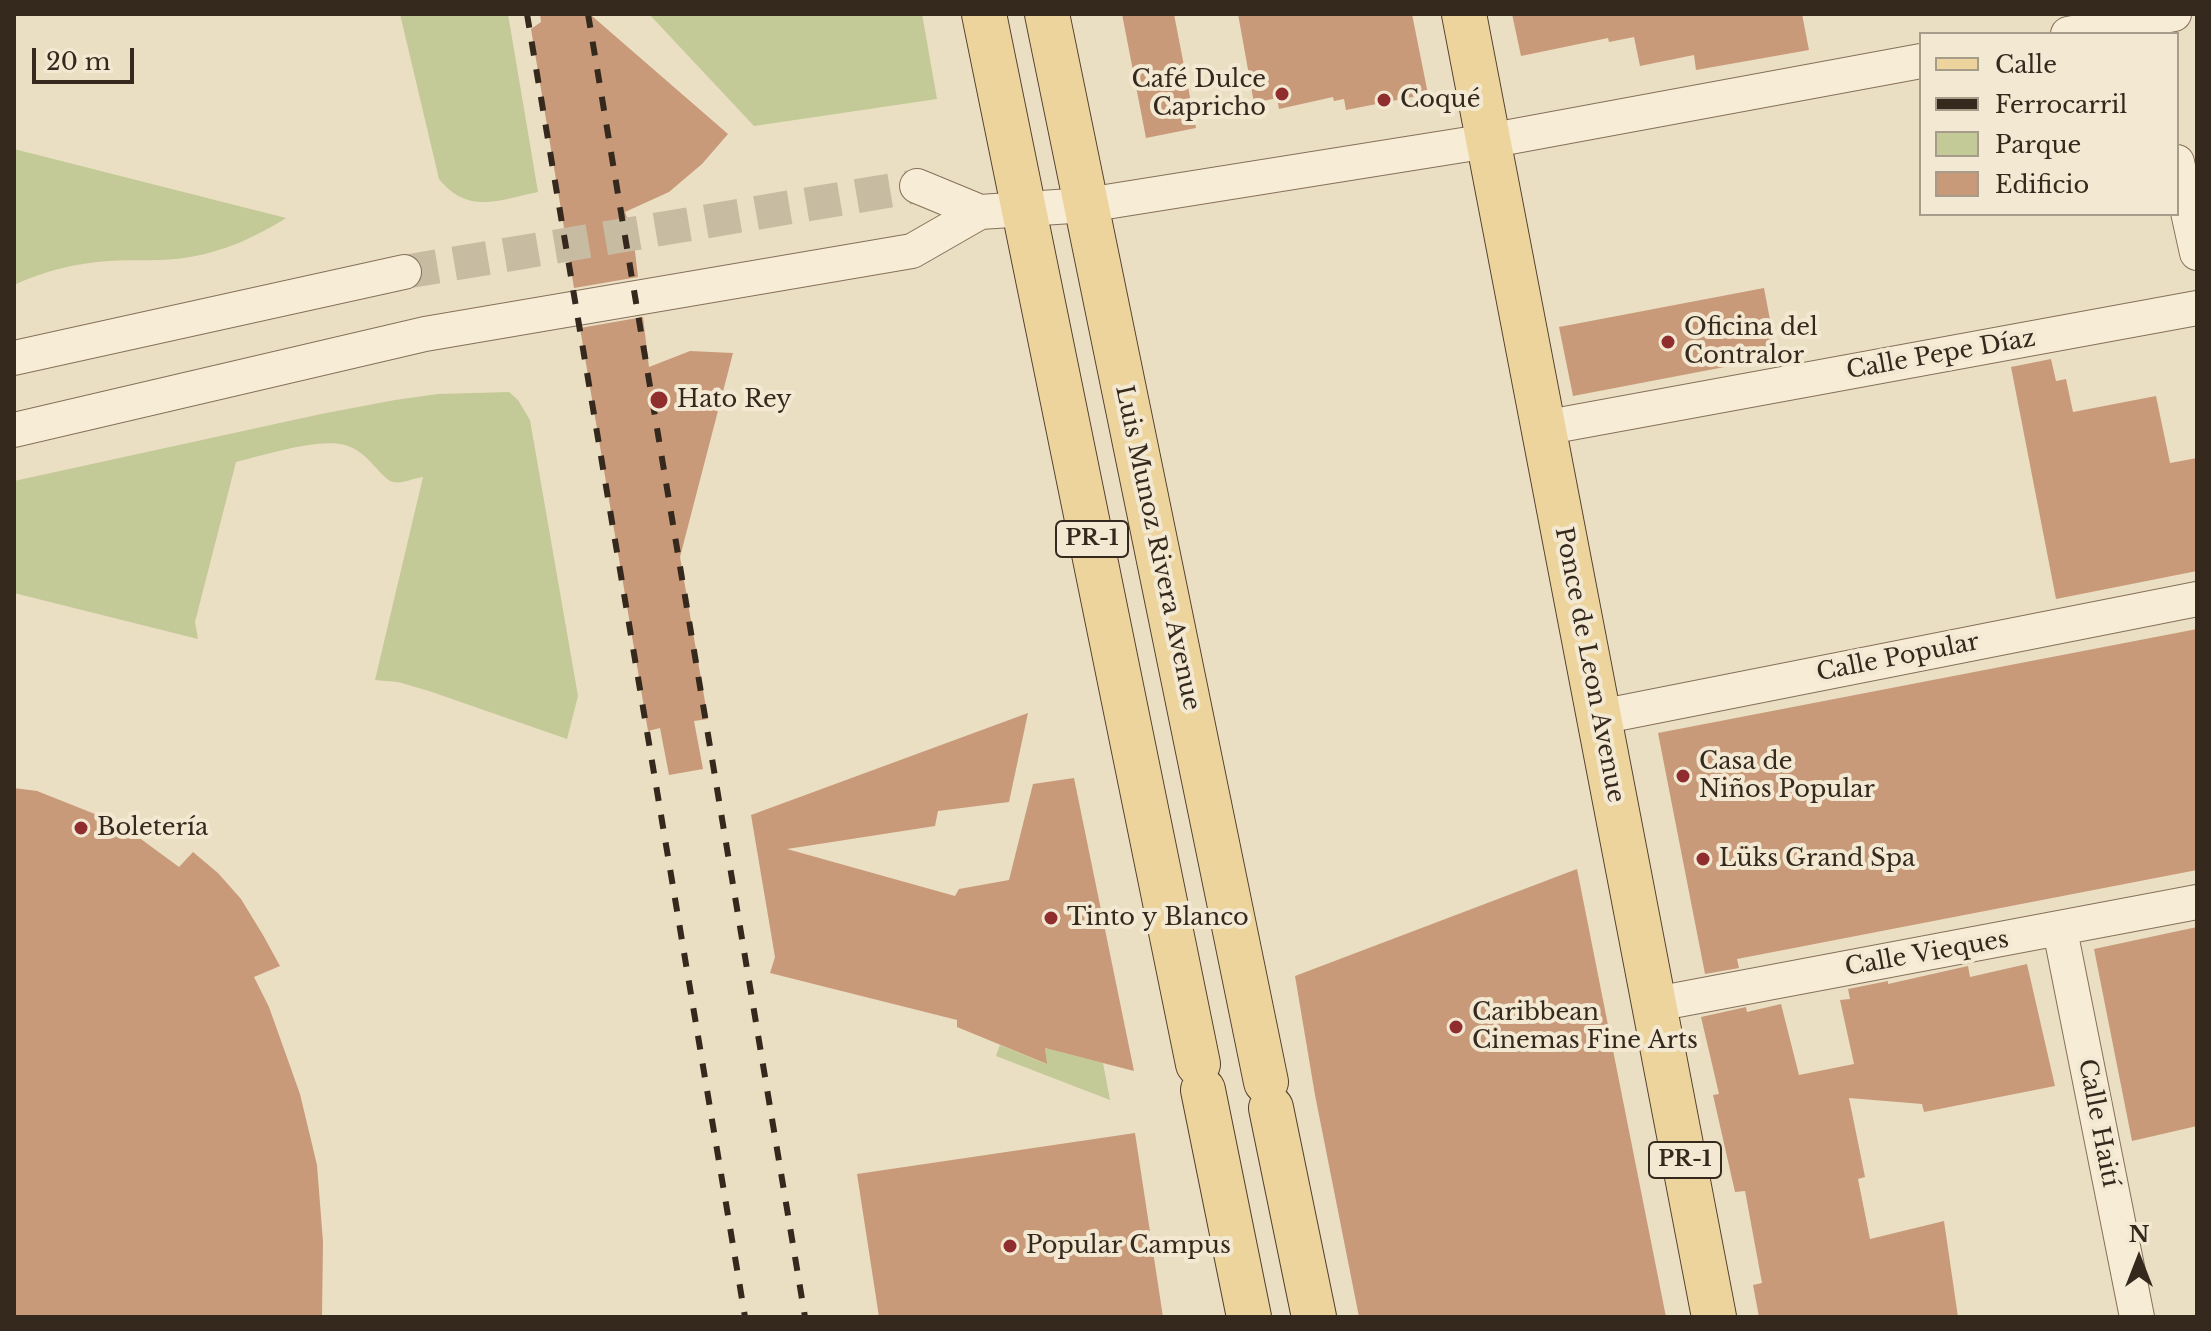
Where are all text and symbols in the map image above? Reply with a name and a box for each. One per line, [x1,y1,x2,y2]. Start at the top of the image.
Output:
scale bar [36,32,138,82]
legend [1919,32,2179,216]
text: 20 m [46,47,111,76]
text: Calle [1995,50,2057,79]
place label: Café Dulce Capricho [1131,66,1266,122]
marker: Café Dulce Capricho [1273,85,1291,103]
place label: Coqué [1400,86,1480,114]
text: Ferrocarril [1995,90,2127,119]
marker: Coqué [1375,91,1393,109]
text: Parque [1995,130,2081,159]
text: Edificio [1995,170,2089,199]
place label: Oficina del Contralor [1684,314,1818,370]
street label: Calle Pepe Díaz [1844,324,2038,386]
marker: Oficina del Contralor [1659,333,1677,351]
street label: Luis Munoz Rivera Avenue [1108,383,1206,713]
place label: Hato Rey [677,386,792,414]
marker: Hato Rey [648,389,670,411]
road number: PR-1 [1056,521,1128,557]
street label: Ponce de Leon Avenue [1548,525,1630,805]
street label: Calle Popular [1814,628,1982,688]
place label: Casa de Niños Popular [1699,748,1875,804]
marker: Casa de Niños Popular [1674,767,1692,785]
place label: Boletería [97,814,208,842]
marker: Boletería [72,819,90,837]
place label: Lüks Grand Spa [1719,845,1915,873]
marker: Lüks Grand Spa [1694,850,1712,868]
place label: Tinto y Blanco [1067,904,1249,932]
marker: Tinto y Blanco [1042,909,1060,927]
street label: Calle Vieques [1843,925,2011,983]
place label: Caribbean Cinemas Fine Arts [1472,999,1698,1055]
marker: Caribbean Cinemas Fine Arts [1447,1018,1465,1036]
street label: Calle Haití [2071,1057,2125,1189]
road number: PR-1 [1649,1142,1721,1178]
north arrow [2099,1219,2179,1299]
text: N [2129,1221,2149,1248]
place label: Popular Campus [1026,1232,1231,1260]
marker: Popular Campus [1001,1237,1019,1255]

